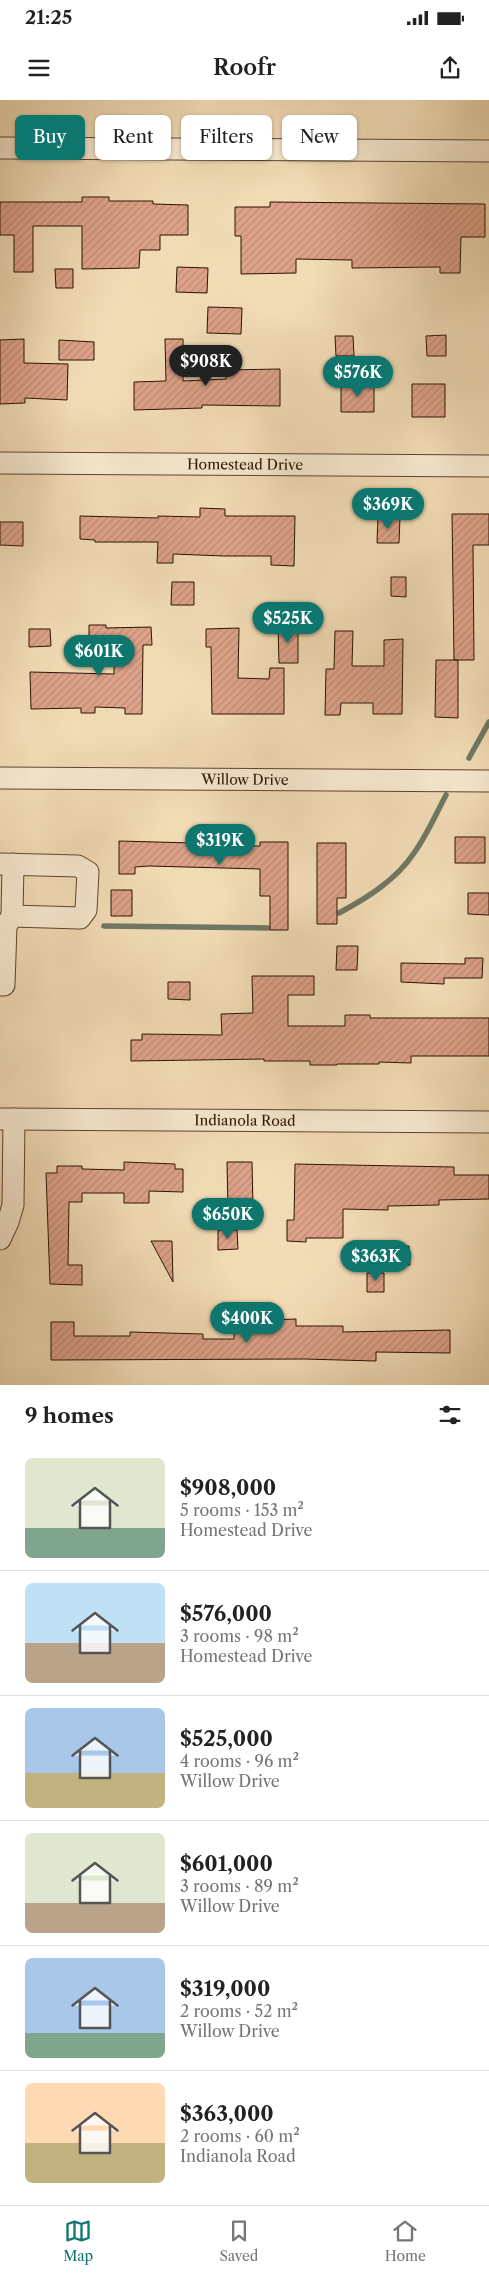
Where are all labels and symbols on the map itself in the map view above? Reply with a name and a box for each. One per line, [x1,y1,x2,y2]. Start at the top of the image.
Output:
pin: $908K [171,344,241,387]
pin: $576K [323,356,393,398]
street label: Homestead Drive [187,455,303,474]
pin: $369K [353,488,423,530]
pin: $525K [253,602,323,644]
pin: $601K [64,634,134,677]
street label: Willow Drive [200,770,289,789]
pin: $319K [185,824,255,866]
street label: Indianola Road [194,1111,296,1130]
pin: $650K [193,1198,263,1240]
pin: $363K [341,1240,411,1282]
pin: $400K [212,1302,282,1344]

